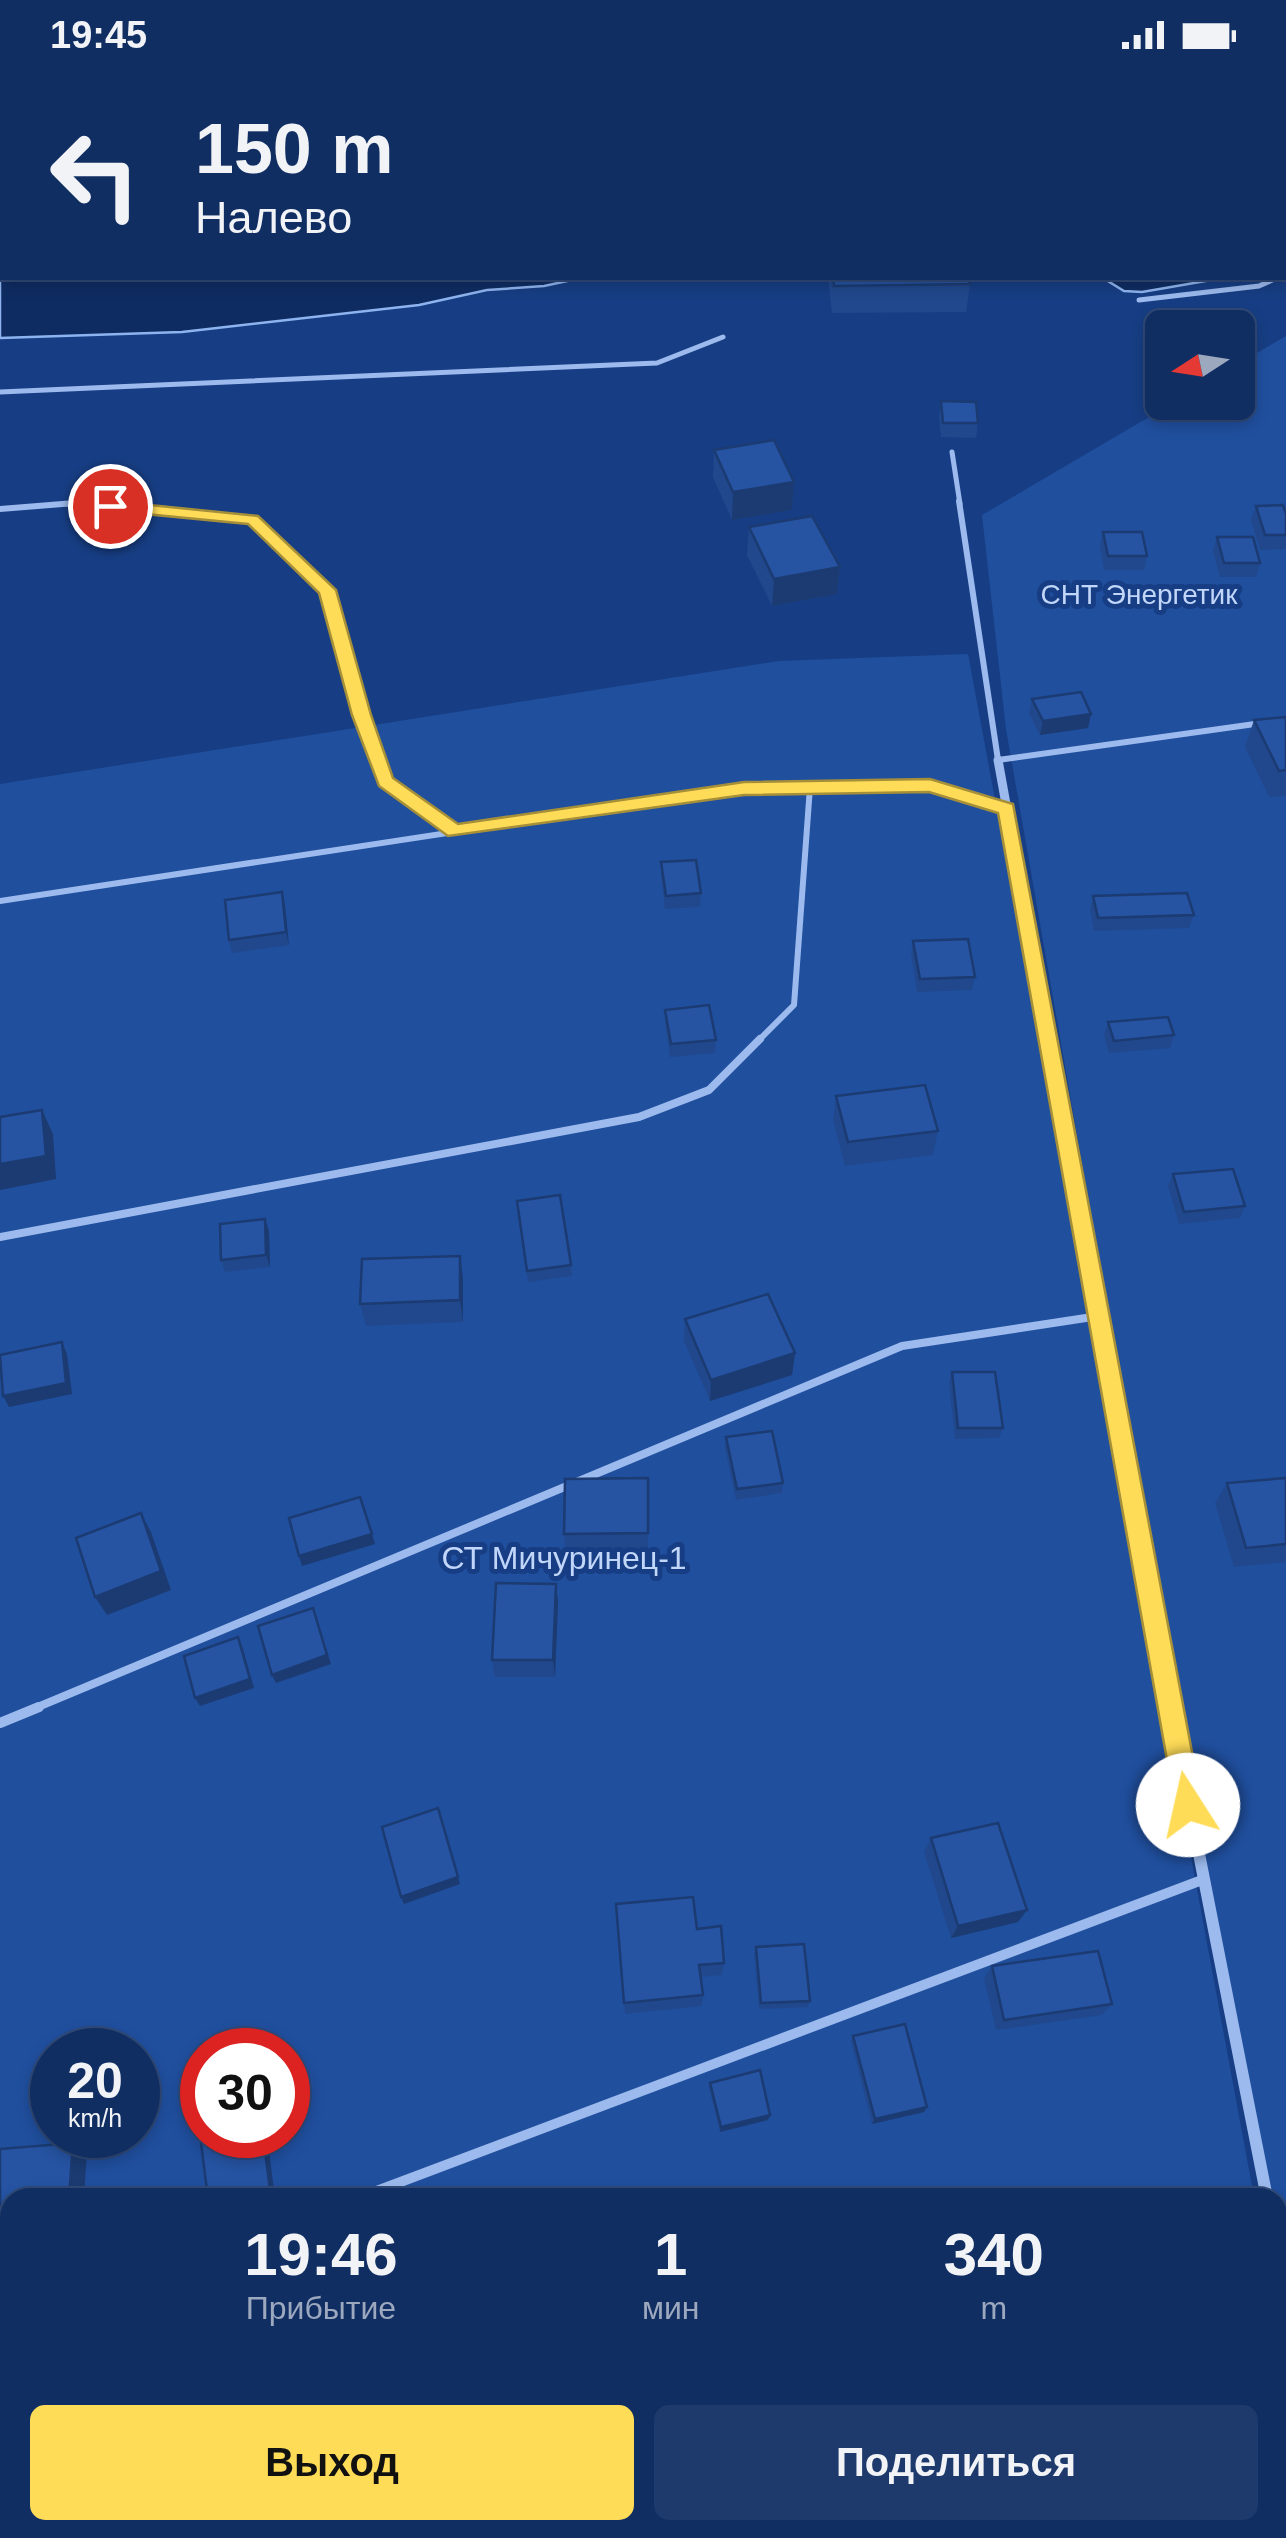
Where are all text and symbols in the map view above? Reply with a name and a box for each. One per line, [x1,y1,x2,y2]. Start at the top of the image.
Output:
text: 19:45 [50,14,147,56]
icon: left [30,110,160,240]
text: 150 m [195,110,393,188]
text: Налево [195,192,352,243]
north arrow [1145,310,1255,420]
map controls [1145,310,1255,420]
pin [68,464,153,549]
icon: arrive [83,479,138,534]
park label: СНТ Энергетик [1040,579,1238,610]
park label: СТ Мичуринец-1 [441,1540,687,1576]
position arrow [1136,1753,1240,1857]
speed limit sign: 30 [180,2028,310,2158]
text: 20 [67,2053,123,2109]
text: km/h [68,2104,122,2132]
text: 19:46 [244,2221,398,2288]
text: 1 [654,2221,687,2288]
text: 340 [944,2221,1044,2288]
text: Прибытие [246,2290,396,2326]
text: мин [642,2290,699,2326]
text: m [980,2290,1007,2326]
button: Выход [30,2405,634,2520]
button: Поделиться [654,2405,1258,2520]

